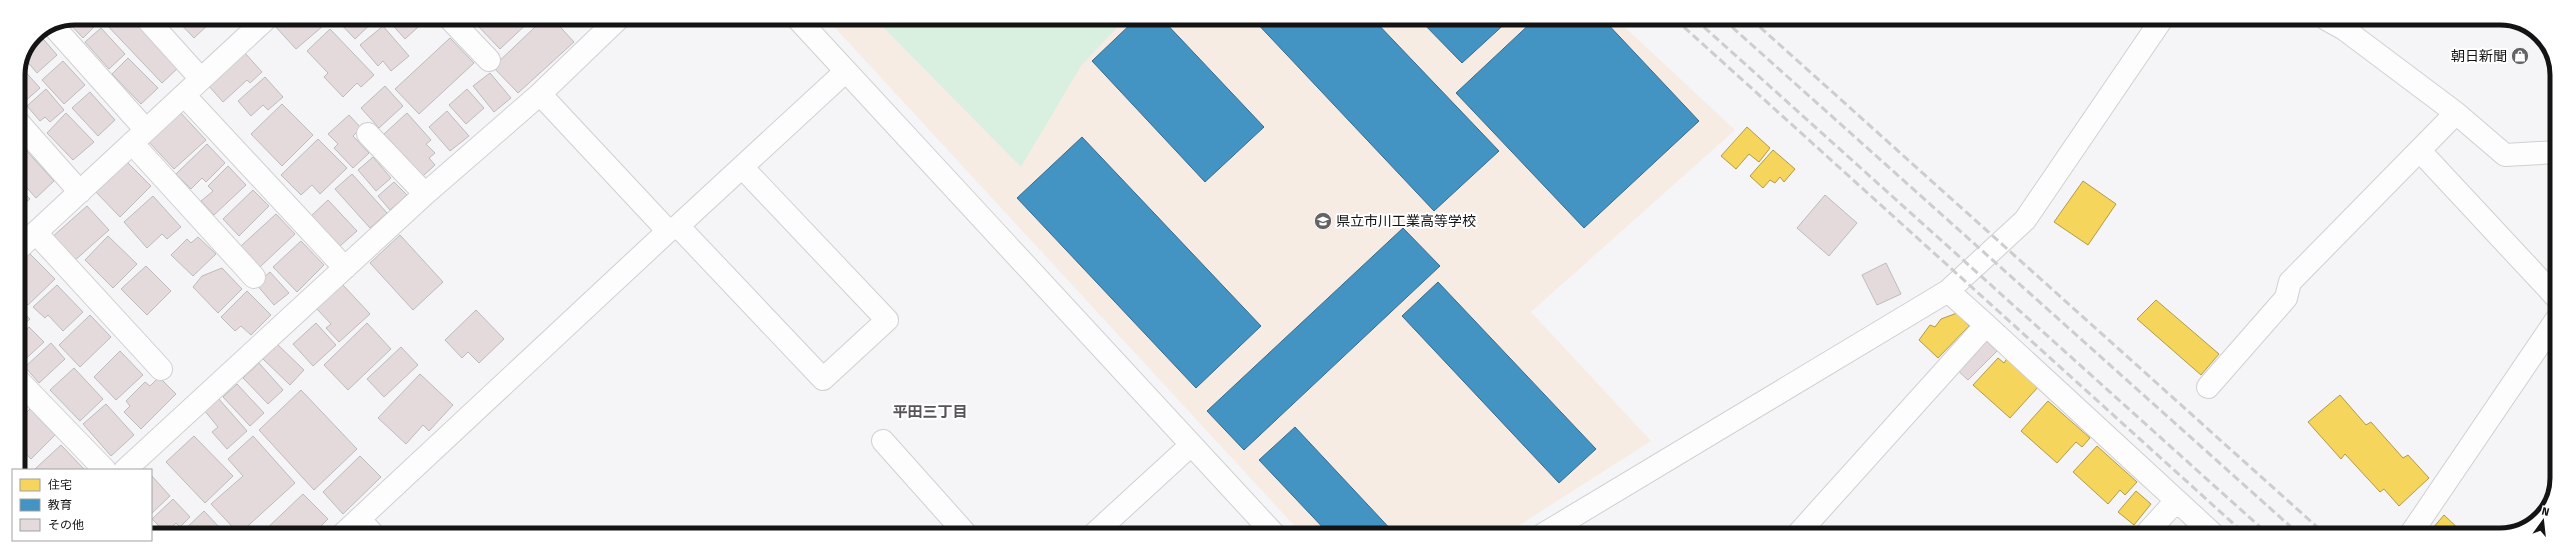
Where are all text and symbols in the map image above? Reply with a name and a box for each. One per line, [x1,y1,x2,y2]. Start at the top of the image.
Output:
shop icon: 朝日新聞 [2510,46,2530,66]
place label: 朝日新聞 [2451,48,2507,65]
school or university icon: 県立市川工業高等学校 [1313,211,1333,231]
place label: 県立市川工業高等学校 [1336,213,1476,230]
district label: 平田三丁目 [892,403,968,421]
legend [12,469,152,541]
text: 住宅 [48,478,72,492]
text: 教育 [48,498,72,512]
north arrow [2523,501,2563,541]
text: N [2540,505,2551,519]
text: その他 [48,518,84,532]

